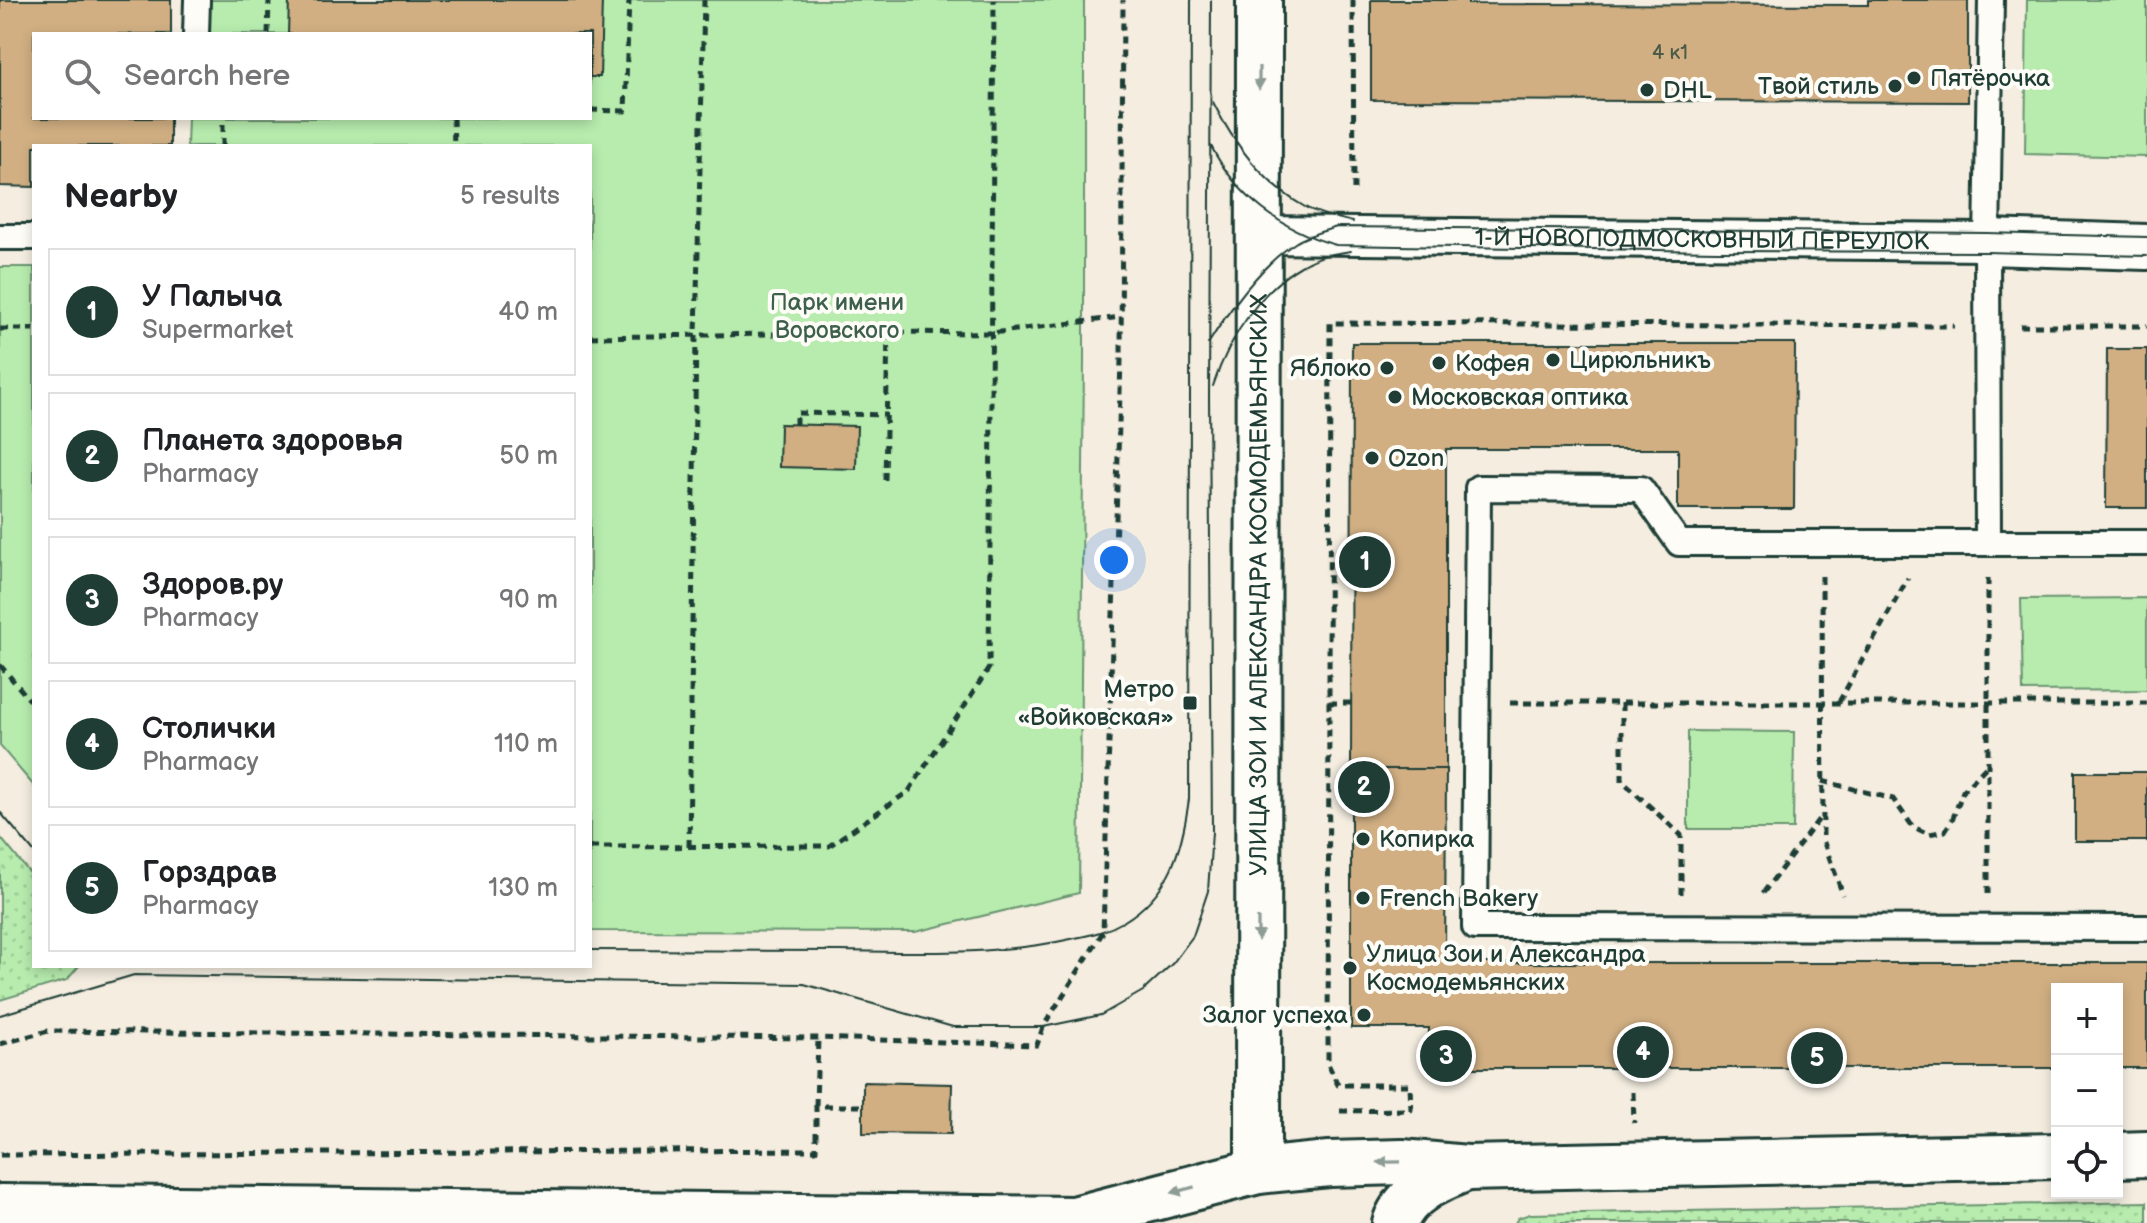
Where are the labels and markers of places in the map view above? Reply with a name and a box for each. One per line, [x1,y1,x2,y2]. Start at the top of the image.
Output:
place label: Пятёрочка [1930,64,2050,93]
marker: Пятёрочка [1905,69,1923,87]
place label: Твой стиль [1758,72,1879,101]
place label: DHL [1663,76,1712,105]
marker: Твой стиль [1886,77,1904,95]
marker: DHL [1638,81,1656,99]
place label: Цирюльникъ [1569,346,1711,375]
place label: Кофея [1455,349,1530,378]
marker: Цирюльникъ [1544,351,1562,369]
place label: Яблоко [1290,354,1371,383]
marker: Кофея [1430,354,1448,372]
marker: Яблоко [1378,359,1396,377]
place label: Московская оптика [1411,383,1628,412]
marker: Московская оптика [1386,388,1404,406]
place label: Ozon [1388,444,1444,473]
marker: Ozon [1363,449,1381,467]
pin: 1 [1339,532,1391,592]
place label: Метро «Войковская» [1017,675,1174,732]
marker: Метро «Войковская» [1181,694,1199,712]
pin: 2 [1338,757,1390,817]
place label: Копирка [1379,825,1474,854]
marker: Копирка [1354,830,1372,848]
place label: French Bakery [1379,884,1538,913]
marker: French Bakery [1354,889,1372,907]
place label: Улица Зои и Александра Космодемьянских [1366,940,1646,997]
marker: Улица Зои и Александра Космодемьянских [1341,959,1359,977]
place label: Залог успеха [1203,1001,1348,1030]
marker: Залог успеха [1355,1006,1373,1024]
pin: 4 [1617,1022,1669,1082]
pin: 3 [1420,1026,1472,1086]
pin: 5 [1791,1028,1843,1088]

